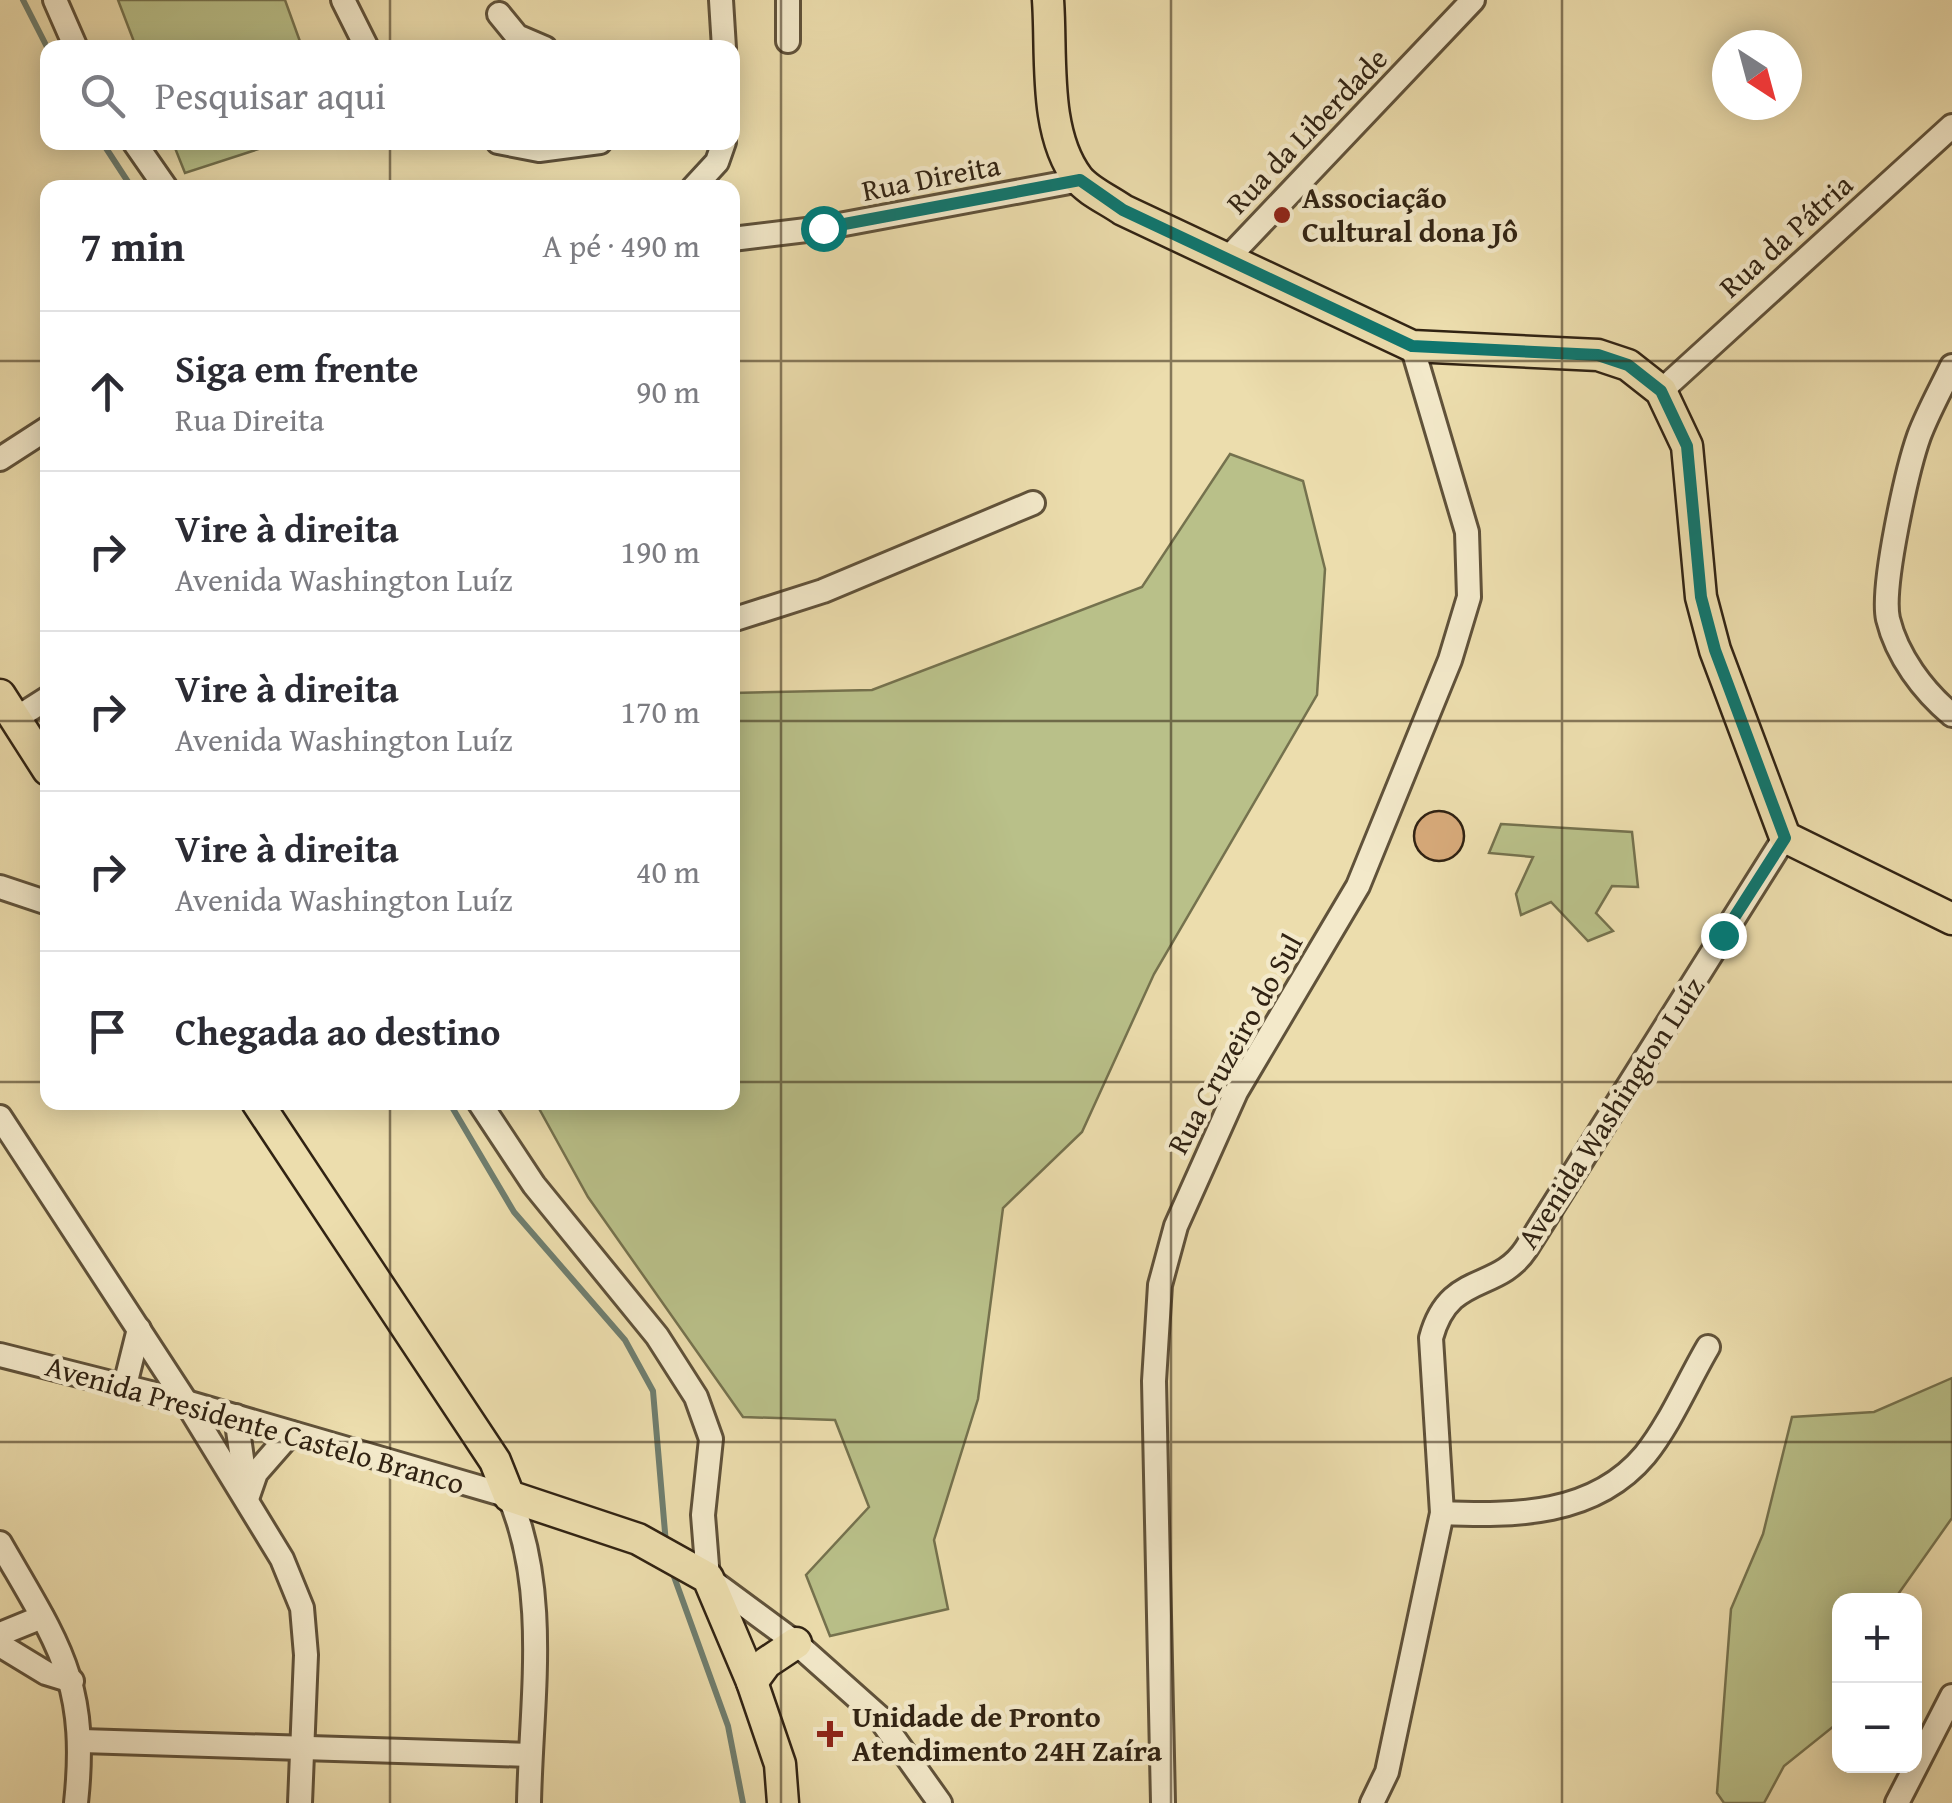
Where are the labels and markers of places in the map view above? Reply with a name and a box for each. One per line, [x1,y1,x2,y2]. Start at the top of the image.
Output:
place label: Associação Cultural dona Jô [1302,175,1518,253]
marker: Associação Cultural dona Jô [1271,204,1293,226]
place label: Unidade de Pronto Atendimento 24H Zaíra [852,1694,1163,1772]
marker: Unidade de Pronto Atendimento 24H Zaíra [817,1721,843,1747]

